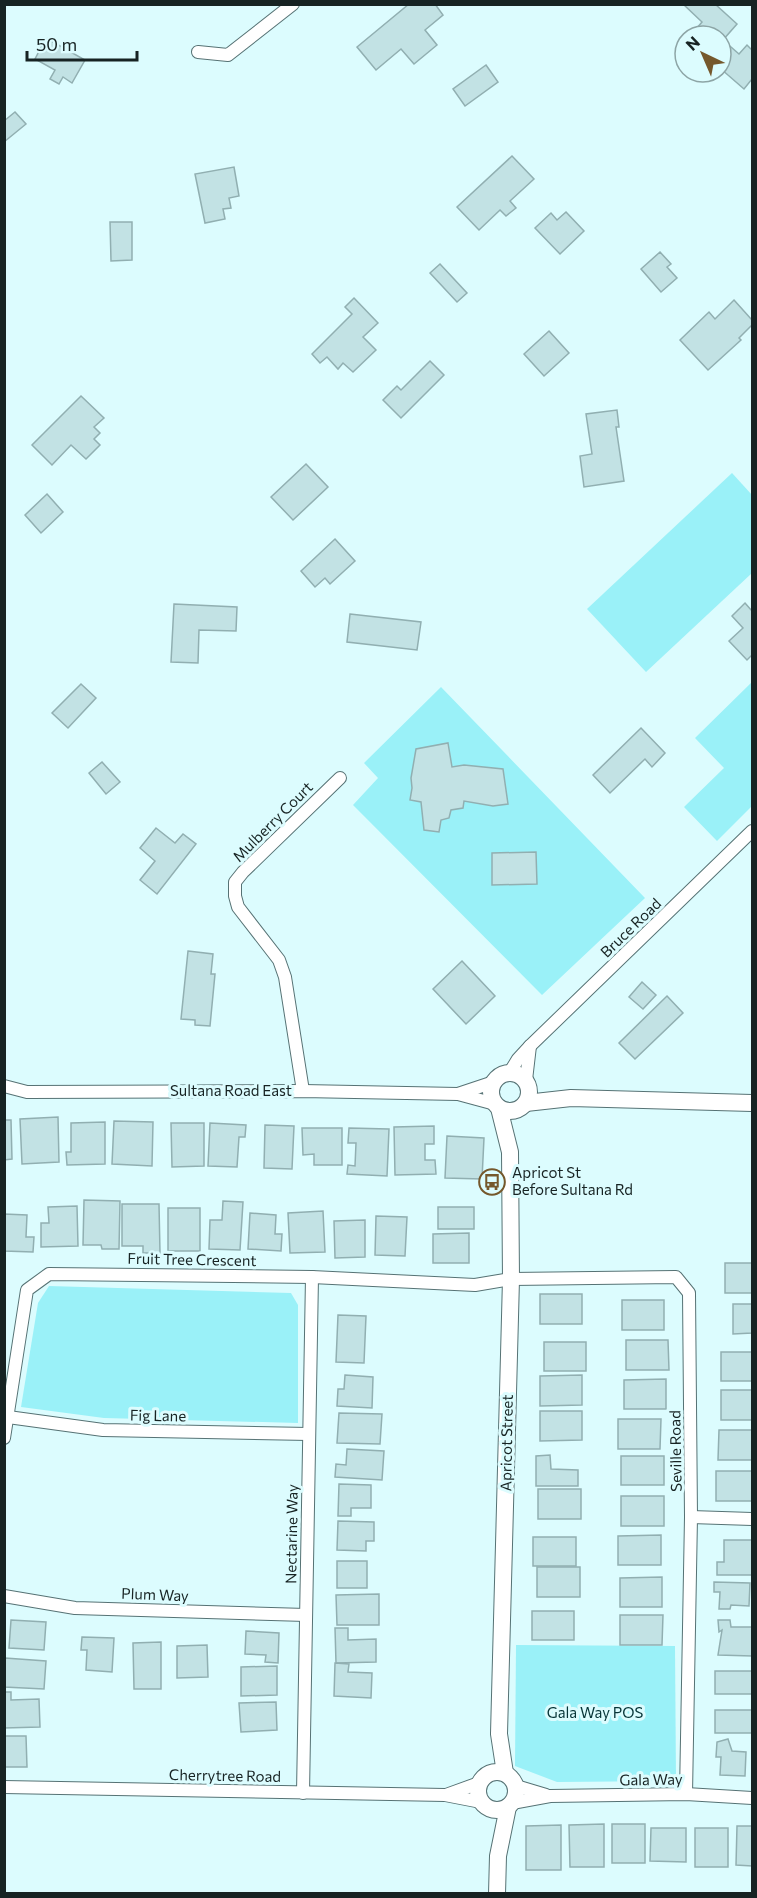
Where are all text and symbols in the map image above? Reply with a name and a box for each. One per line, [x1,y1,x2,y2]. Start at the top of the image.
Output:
scale bar [27,24,136,62]
north arrow [673,24,733,84]
text: N [681,32,703,54]
text: 50 m [36,33,77,55]
street label: Mulberry Court [229,778,316,865]
street label: Bruce Road [596,894,664,961]
street label: Sultana Road East [170,1081,292,1099]
place label: Apricot St Before Sultana Rd [512,1163,633,1198]
bus stop icon: Apricot St Before Sultana Rd [477,1167,507,1197]
street label: Fruit Tree Crescent [127,1249,257,1269]
street label: Apricot Street [496,1394,516,1492]
street label: Fig Lane [130,1406,186,1424]
street label: Seville Road [665,1410,685,1492]
street label: Nectarine Way [281,1484,301,1584]
street label: Plum Way [121,1584,189,1604]
park label: Gala Way POS [547,1703,644,1721]
street label: Cherrytree Road [169,1765,281,1785]
street label: Gala Way [619,1769,683,1789]

